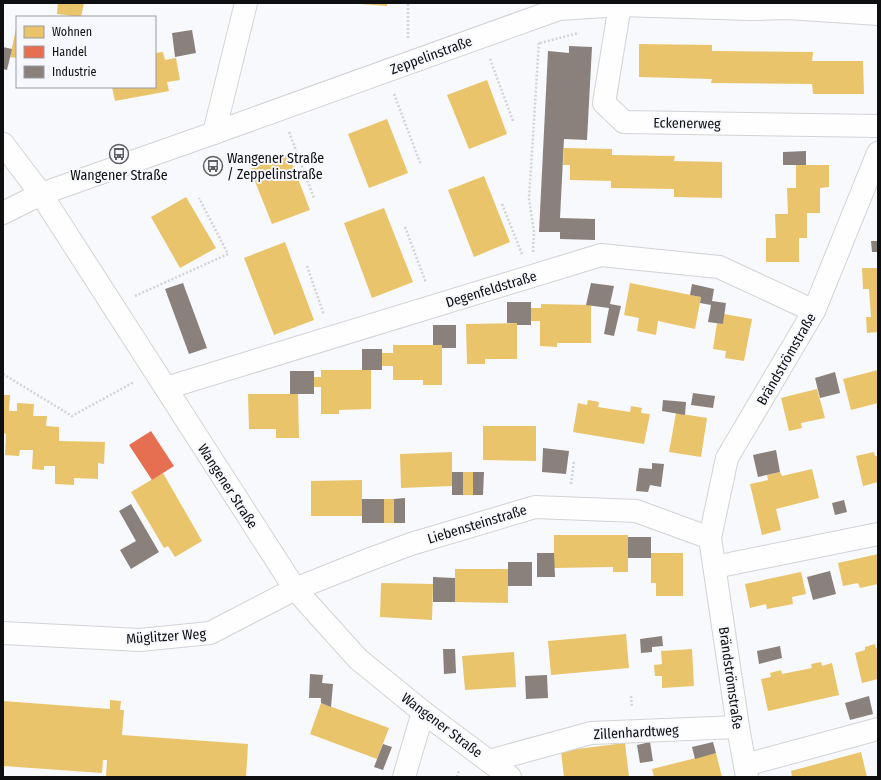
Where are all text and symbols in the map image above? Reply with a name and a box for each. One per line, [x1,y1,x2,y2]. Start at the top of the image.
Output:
legend [16,16,156,88]
text: Wohnen [52,25,92,39]
street label: Zeppelinstraße [388,33,475,78]
text: Handel [52,45,87,59]
text: Industrie [52,65,96,79]
street label: Eckenerweg [653,114,721,133]
bus stop icon: Wangener Straße [108,143,130,165]
place label: Wangener Straße / Zeppelinstraße [227,150,324,183]
bus stop icon: Wangener Straße / Zeppelinstraße [202,155,224,177]
place label: Wangener Straße [70,167,168,184]
street label: Degenfeldstraße [444,268,539,311]
street label: Brändströmstraße [753,310,820,408]
street label: Wangener Straße [194,441,261,532]
street label: Liebensteinstraße [425,501,529,548]
street label: Müglitzer Weg [126,625,207,648]
street label: Brändströmstraße [715,626,746,730]
street label: Wangener Straße [398,689,486,762]
street label: Zillenhardtweg [593,722,679,743]

